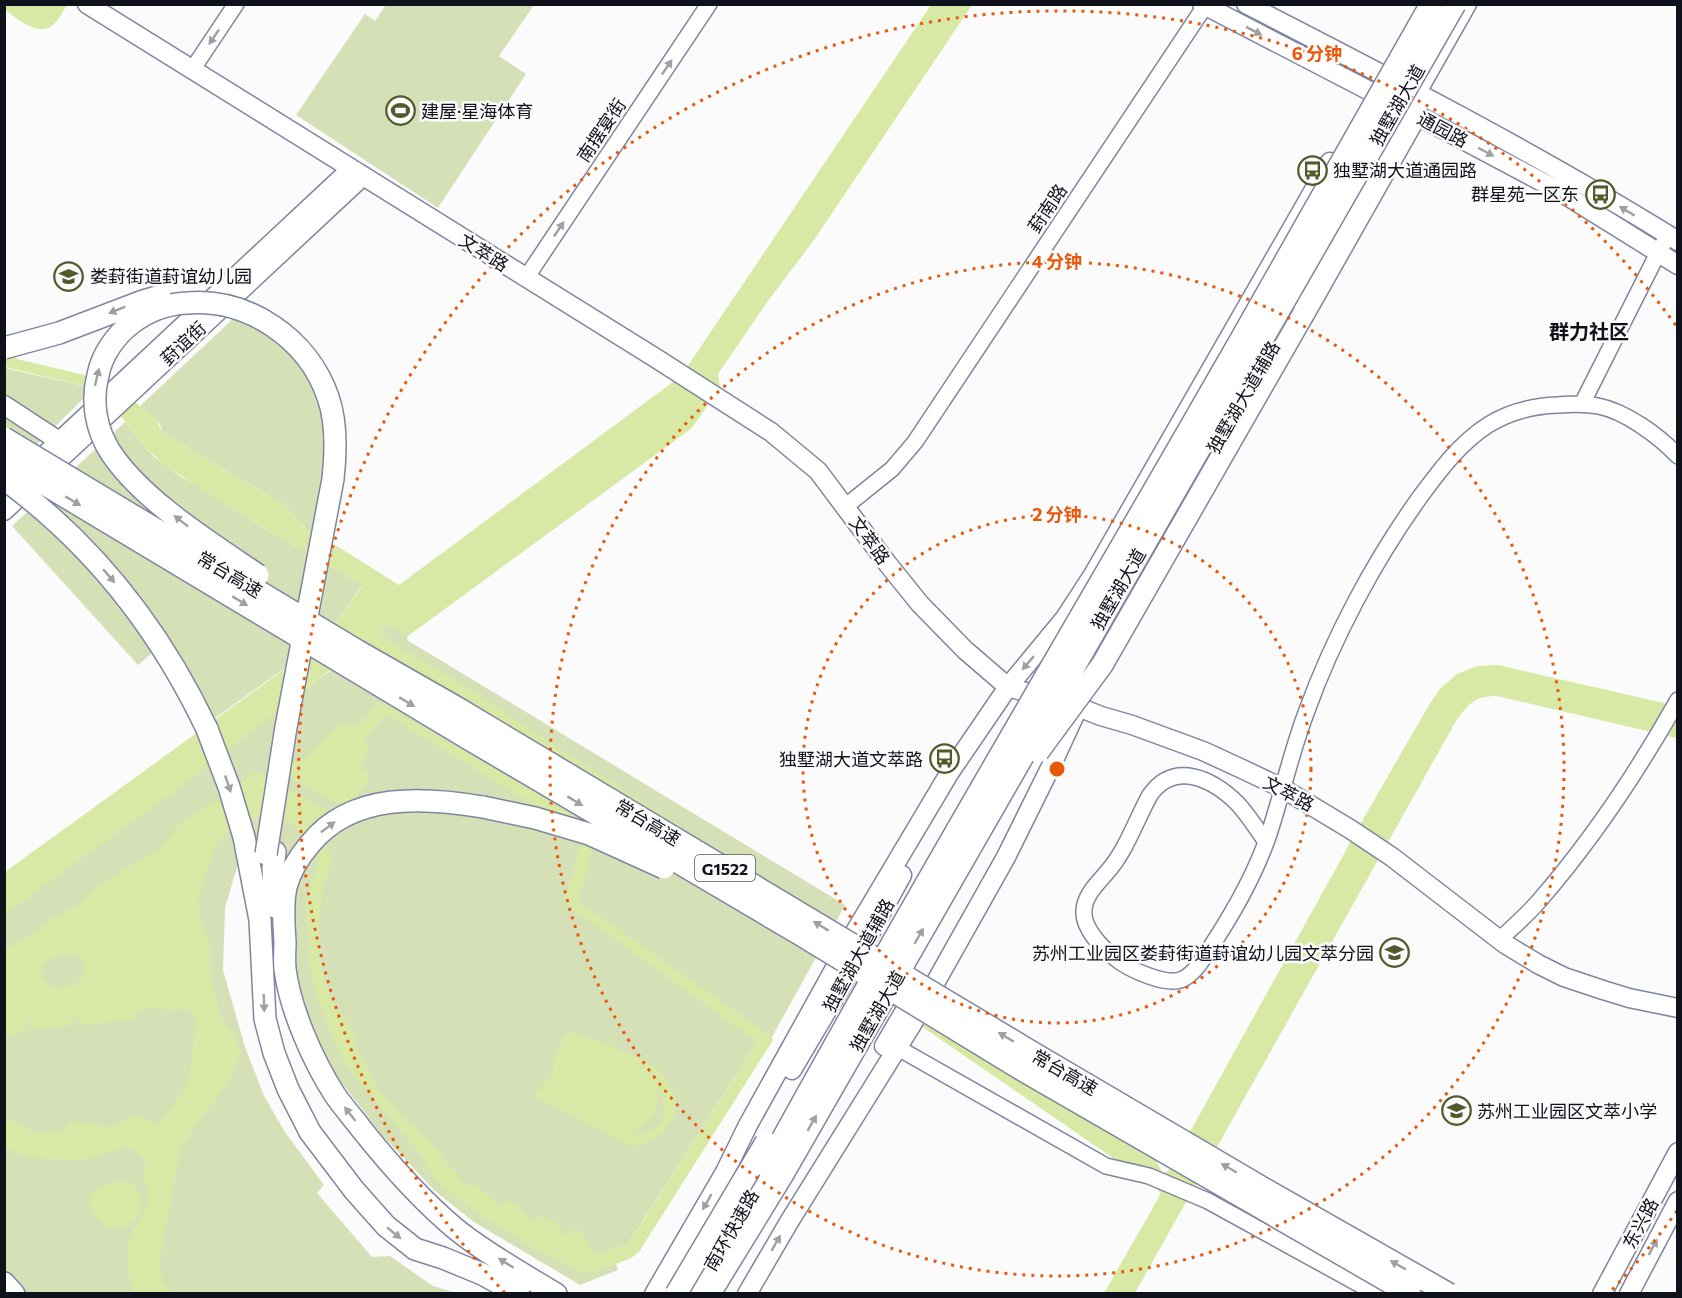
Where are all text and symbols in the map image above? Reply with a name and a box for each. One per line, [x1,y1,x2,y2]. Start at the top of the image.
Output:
one-way arrow [1246,26,1263,36]
one-way arrow [209,29,220,45]
text: 6 分钟 [1292,42,1342,64]
one-way arrow [661,59,672,75]
street label: 独墅湖大道 [1365,61,1429,149]
street label: 南摆宴街 [572,94,630,166]
sports icon: 建屋·星海体育 [384,95,416,127]
place label: 建屋·星海体育 [421,100,533,122]
street label: 通园路 [1414,107,1472,151]
one-way arrow [1478,147,1495,157]
bus stop icon: 独墅湖大道通园路 [1296,154,1328,186]
place label: 独墅湖大道通园路 [1333,159,1477,181]
bus stop icon: 群星苑一区东 [1584,178,1616,210]
street label: 葑南路 [1023,179,1071,237]
place label: 群星苑一区东 [1471,183,1579,205]
one-way arrow [1619,205,1635,216]
one-way arrow [553,221,564,238]
street label: 文萃路 [455,228,513,276]
text: 4 分钟 [1032,250,1082,272]
school or university icon: 娄葑街道葑谊幼儿园 [53,260,85,292]
place label: 娄葑街道葑谊幼儿园 [90,265,252,287]
one-way arrow [108,306,126,315]
street label: 葑谊街 [156,317,210,369]
district label: 群力社区 [1549,319,1629,343]
street label: 独墅湖大道辅路 [1202,337,1284,457]
one-way arrow [93,368,103,386]
one-way arrow [65,495,81,506]
text: 2 分钟 [1032,503,1082,525]
street label: 文萃路 [845,512,895,568]
one-way arrow [173,514,189,527]
street label: 独墅湖大道 [1086,545,1150,633]
street label: 常台高速 [193,546,267,602]
one-way arrow [102,568,115,583]
one-way arrow [232,596,248,607]
one-way arrow [1022,655,1035,670]
one-way arrow [399,696,415,707]
bus stop icon: 独墅湖大道文萃路 [928,743,960,775]
place label: 独墅湖大道文萃路 [779,748,923,770]
centre of rings [1047,759,1067,779]
street label: 文萃路 [1260,771,1318,815]
one-way arrow [223,775,233,793]
street label: 常台高速 [611,794,685,850]
one-way arrow [567,796,583,807]
one-way arrow [320,820,336,833]
road number: G1522 [695,855,755,881]
street label: 独墅湖大道辅路 [818,895,898,1015]
one-way arrow [813,921,829,932]
one-way arrow [914,927,924,944]
school or university icon: 苏州工业园区娄葑街道葑谊幼儿园文萃分园 [1379,937,1411,969]
place label: 苏州工业园区娄葑街道葑谊幼儿园文萃分园 [1032,942,1374,964]
street label: 独墅湖大道 [845,967,909,1055]
one-way arrow [260,993,269,1012]
one-way arrow [998,1032,1014,1043]
street label: 常台高速 [1028,1044,1102,1100]
school or university icon: 苏州工业园区文萃小学 [1440,1095,1472,1127]
place label: 苏州工业园区文萃小学 [1477,1100,1657,1122]
one-way arrow [345,1107,357,1122]
one-way arrow [807,1114,817,1131]
one-way arrow [1220,1163,1237,1173]
street label: 南环快速路 [699,1186,763,1274]
one-way arrow [702,1194,713,1210]
street label: 东兴路 [1618,1194,1662,1252]
one-way arrow [387,1226,402,1238]
one-way arrow [771,1235,782,1251]
one-way arrow [1648,1239,1658,1256]
one-way arrow [498,1258,515,1269]
one-way arrow [1389,1260,1406,1270]

